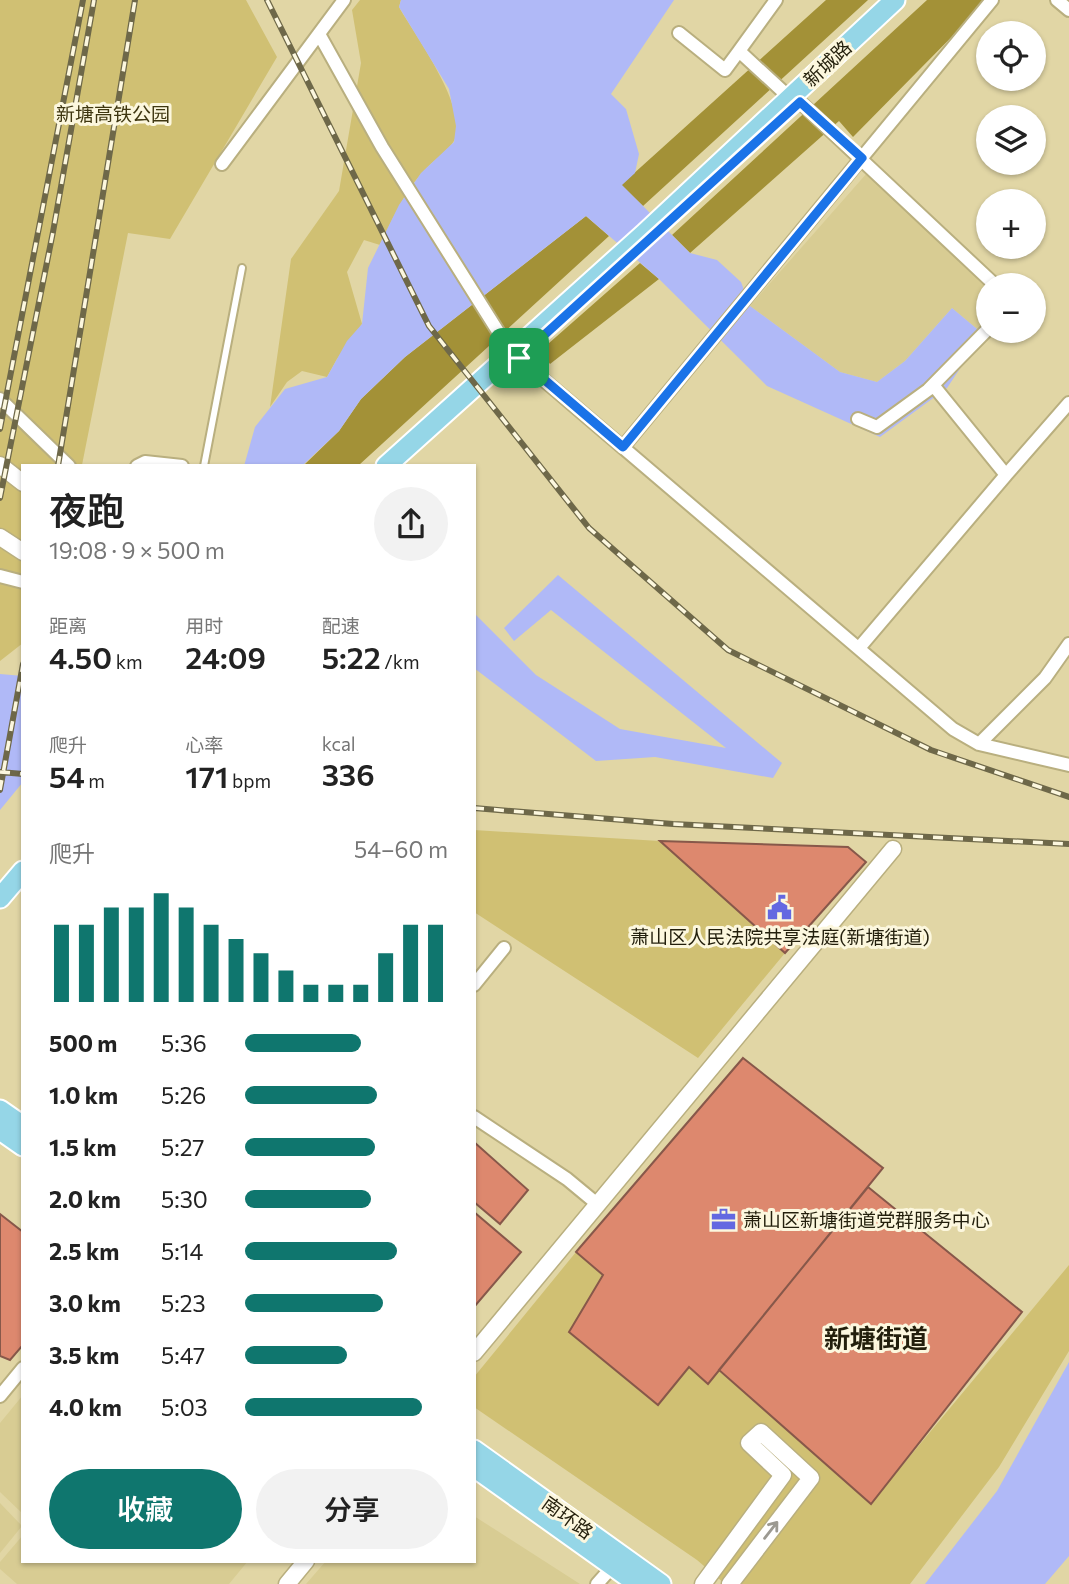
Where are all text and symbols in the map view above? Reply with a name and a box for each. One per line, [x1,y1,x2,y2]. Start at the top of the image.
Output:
map controls [976,21,1046,343]
button: locate [976,21,1046,91]
street label: 新城路 [798,35,856,91]
park label: 新塘高铁公园 [56,102,170,125]
button: layers [976,105,1046,175]
button: + [976,189,1046,259]
button: − [976,273,1046,343]
pin [489,328,549,388]
icon: arrive [500,339,538,377]
text: 夜跑 [49,486,125,533]
button: share [374,487,448,561]
text: 19:08 · 9 × 500 m [49,536,225,564]
text: 距离 [49,614,87,637]
text: 用时 [185,614,223,637]
text: 配速 [322,614,360,637]
text: 4.50 [49,638,112,675]
text: 24:09 [185,638,266,675]
text: 5:22 [322,638,381,675]
text: km [112,650,143,673]
text: /km [381,650,420,673]
text: kcal [322,732,356,755]
text: 爬升 [49,733,87,756]
text: 心率 [185,733,223,756]
text: 336 [322,755,375,792]
text: 54 [49,757,85,794]
text: 171 [185,757,228,794]
text: m [85,769,105,792]
text: bpm [228,769,271,792]
text: 54–60 m [354,835,448,863]
text: 爬升 [49,839,95,867]
public building icon: 萧山区人民法院共享法庭(新塘街道) [766,894,794,922]
place label: 萧山区人民法院共享法庭(新塘街道) [630,925,930,948]
text: 500 m [49,1029,117,1057]
text: 5:36 [161,1029,207,1057]
text: 1.0 km [49,1081,118,1109]
text: 5:26 [161,1081,206,1109]
text: 1.5 km [49,1133,117,1161]
text: 5:27 [161,1133,204,1161]
text: 2.0 km [49,1185,121,1213]
text: 5:30 [161,1185,208,1213]
office icon: 萧山区新塘街道党群服务中心 [709,1205,737,1233]
place label: 萧山区新塘街道党群服务中心 [743,1208,990,1231]
text: 2.5 km [49,1237,119,1265]
text: 5:14 [161,1237,203,1265]
text: 3.0 km [49,1289,121,1317]
text: 5:23 [161,1289,206,1317]
district label: 新塘街道 [824,1322,928,1353]
text: 3.5 km [49,1341,119,1369]
text: 5:47 [161,1341,205,1369]
text: 4.0 km [49,1393,122,1421]
text: 5:03 [161,1393,208,1421]
button: 收藏 [49,1469,242,1549]
button: 分享 [256,1469,448,1549]
street label: 南环路 [538,1491,598,1543]
one-way arrow [764,1521,779,1540]

